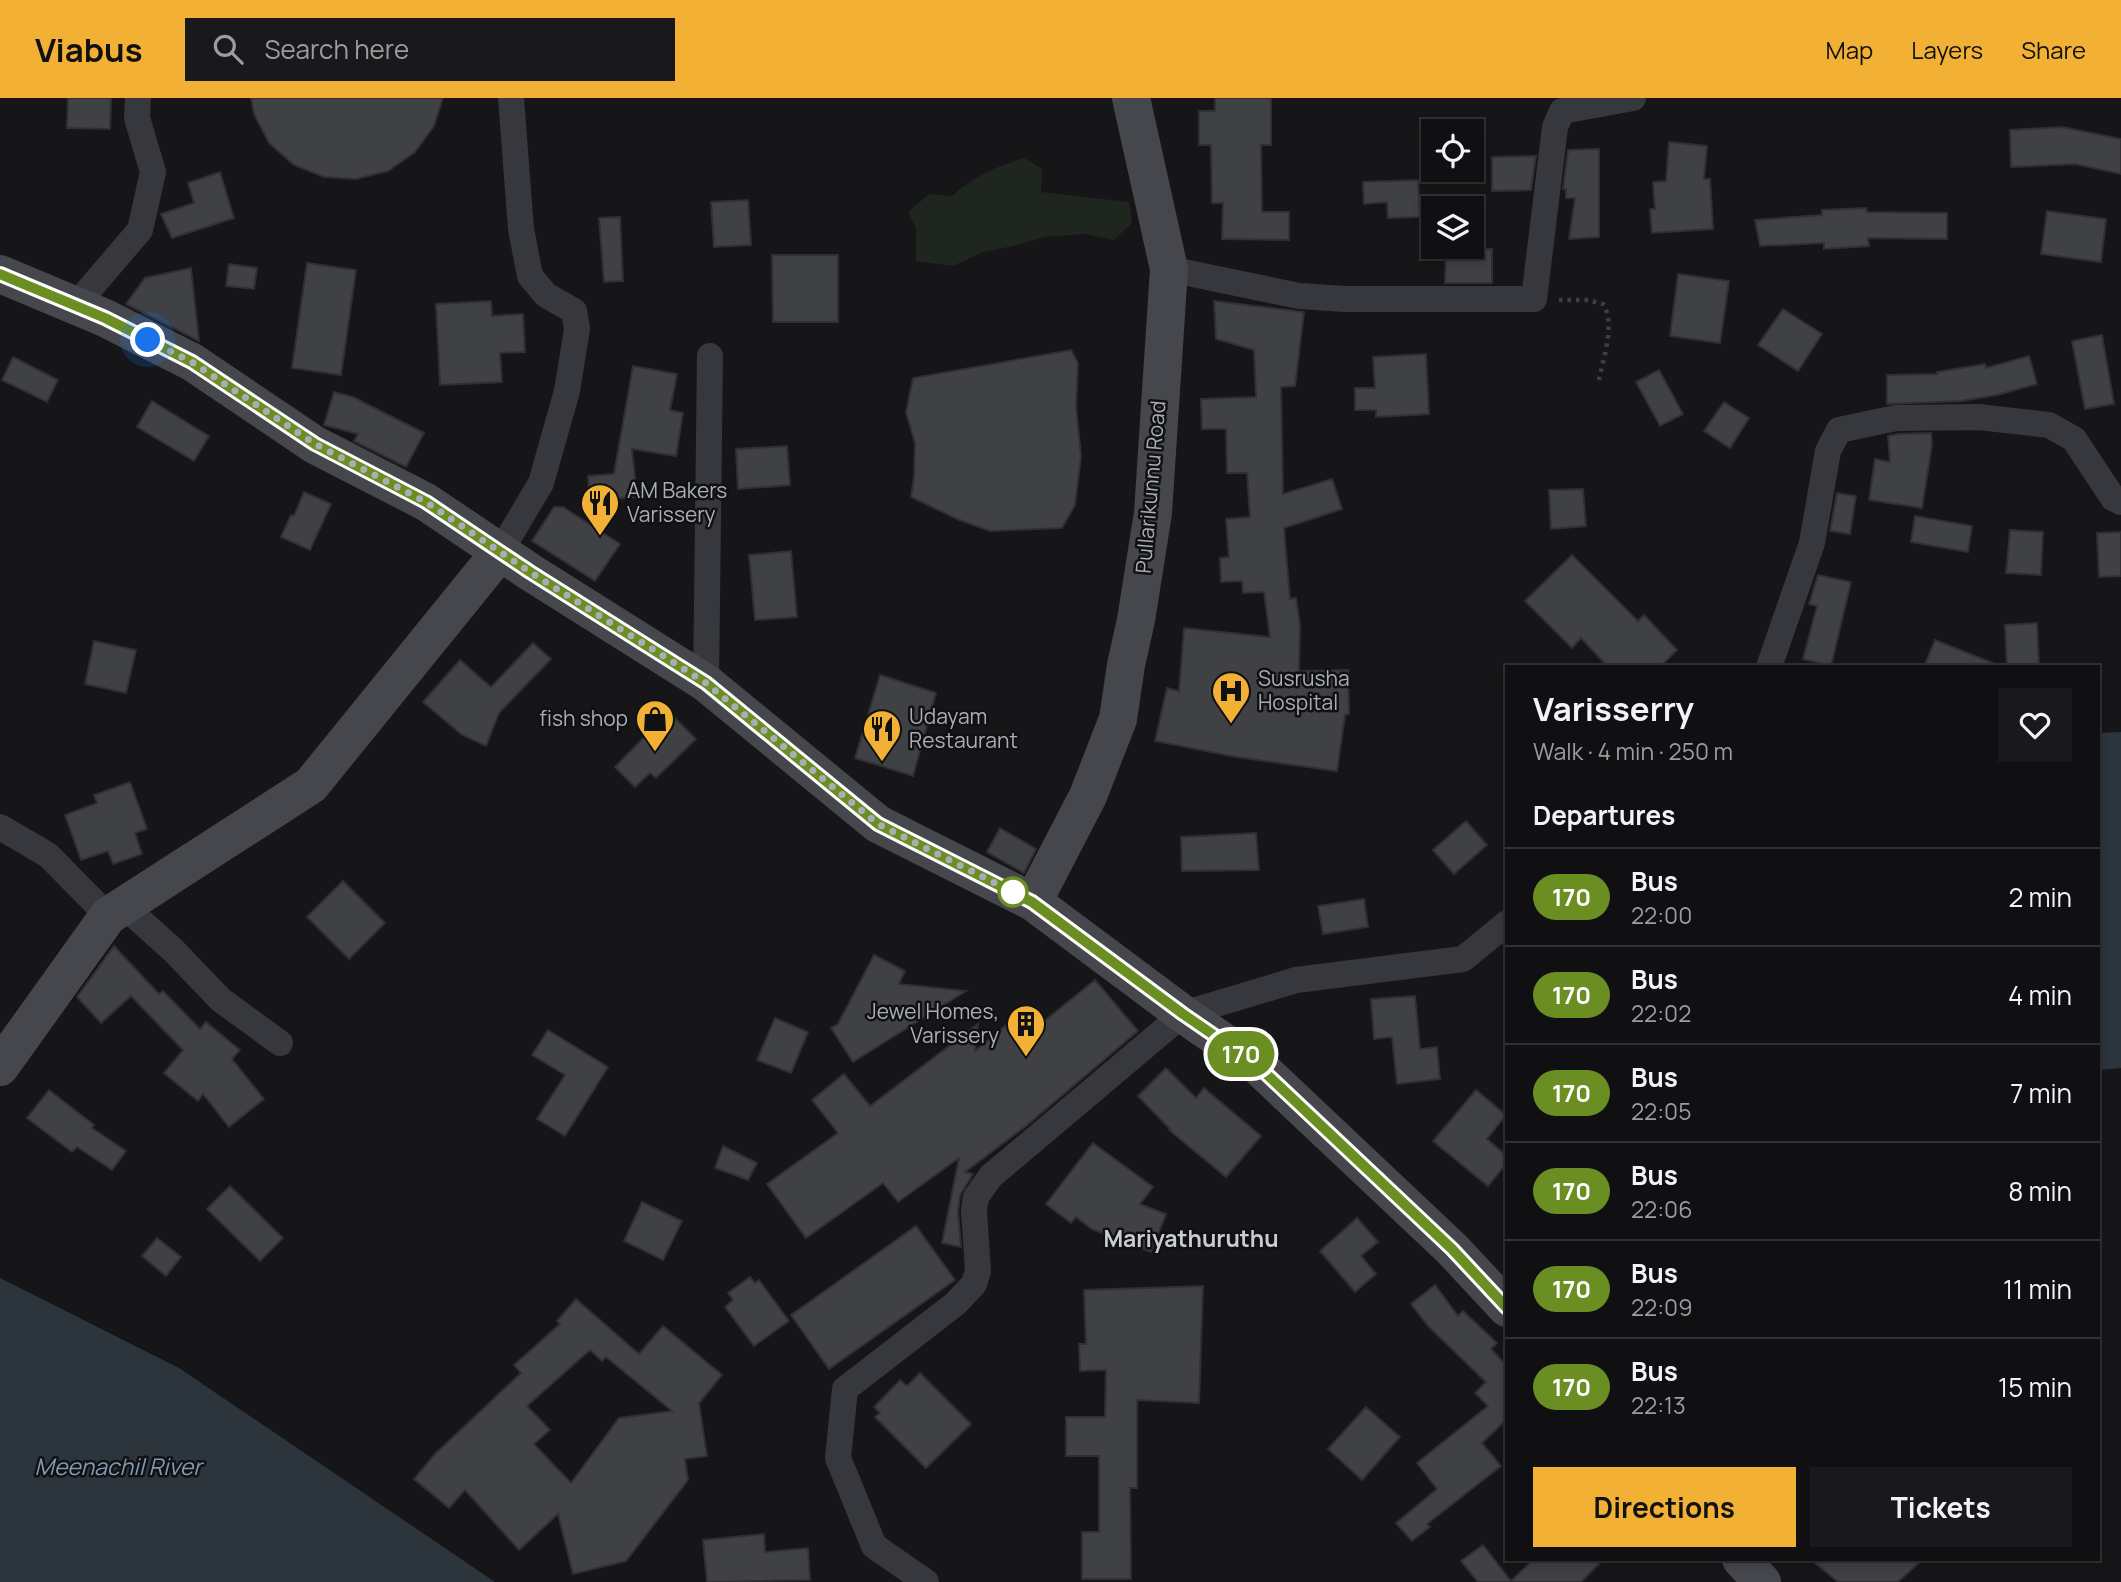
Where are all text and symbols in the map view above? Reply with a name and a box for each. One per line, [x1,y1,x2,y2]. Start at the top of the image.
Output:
search box [185,18,675,81]
text: Viabus [35,27,143,72]
icon: search [209,30,247,68]
text: Search here [265,31,409,67]
text: Map [1826,33,1873,66]
text: Layers [1911,33,1983,66]
text: Share [2021,33,2086,66]
map controls [1421,119,1484,259]
button: locate [1421,119,1484,182]
button: layers [1421,196,1484,259]
your location [130,322,165,357]
street label: Pullarikunnu Road [1129,399,1172,574]
place label: AM Bakers Varissery [627,476,727,528]
restaurant icon: AM Bakers Varissery [579,482,621,537]
place label: Susrusha Hospital [1258,664,1350,716]
hospital icon: Susrusha Hospital [1210,670,1252,725]
text: Varisserry [1533,686,1694,731]
button: heart [1998,688,2072,762]
shop icon: fish shop [634,698,676,753]
place label: Udayam Restaurant [909,702,1018,754]
place label: fish shop [539,704,628,732]
restaurant icon: Udayam Restaurant [861,708,903,763]
text: Walk · 4 min · 250 m [1533,735,1733,767]
text: Departures [1533,797,1675,833]
text: Bus [1631,863,1678,899]
unlabelled marker [998,877,1028,907]
text: 2 min [2008,879,2072,915]
text: 170 [1552,880,1591,913]
text: 22:00 [1631,899,1692,931]
text: Bus [1631,961,1678,997]
text: 4 min [2008,977,2072,1013]
text: 170 [1552,978,1591,1011]
place label: Jewel Homes, Varissery [867,997,999,1049]
text: 22:02 [1631,997,1691,1029]
building icon: Jewel Homes, Varissery [1005,1003,1047,1058]
line badge: 170 [1201,1031,1281,1077]
text: 170 [1221,1037,1261,1070]
text: Bus [1631,1059,1678,1095]
text: 7 min [2010,1075,2072,1111]
text: 170 [1552,1076,1591,1109]
text: 22:05 [1631,1095,1691,1127]
text: Bus [1631,1157,1678,1193]
text: 8 min [2008,1173,2072,1209]
text: 170 [1552,1174,1591,1207]
text: 22:06 [1631,1193,1692,1225]
district label: Mariyathuruthu [1103,1222,1279,1254]
text: Bus [1631,1255,1678,1291]
text: 11 min [2003,1271,2072,1307]
text: 170 [1552,1272,1591,1305]
text: 22:09 [1631,1291,1692,1323]
text: Bus [1631,1353,1678,1389]
text: 15 min [1998,1369,2072,1405]
text: 170 [1552,1370,1591,1403]
text: 22:13 [1631,1389,1686,1421]
water label: Meenachil River [35,1450,204,1482]
button: Directions [1533,1467,1796,1547]
button: Tickets [1810,1467,2072,1547]

